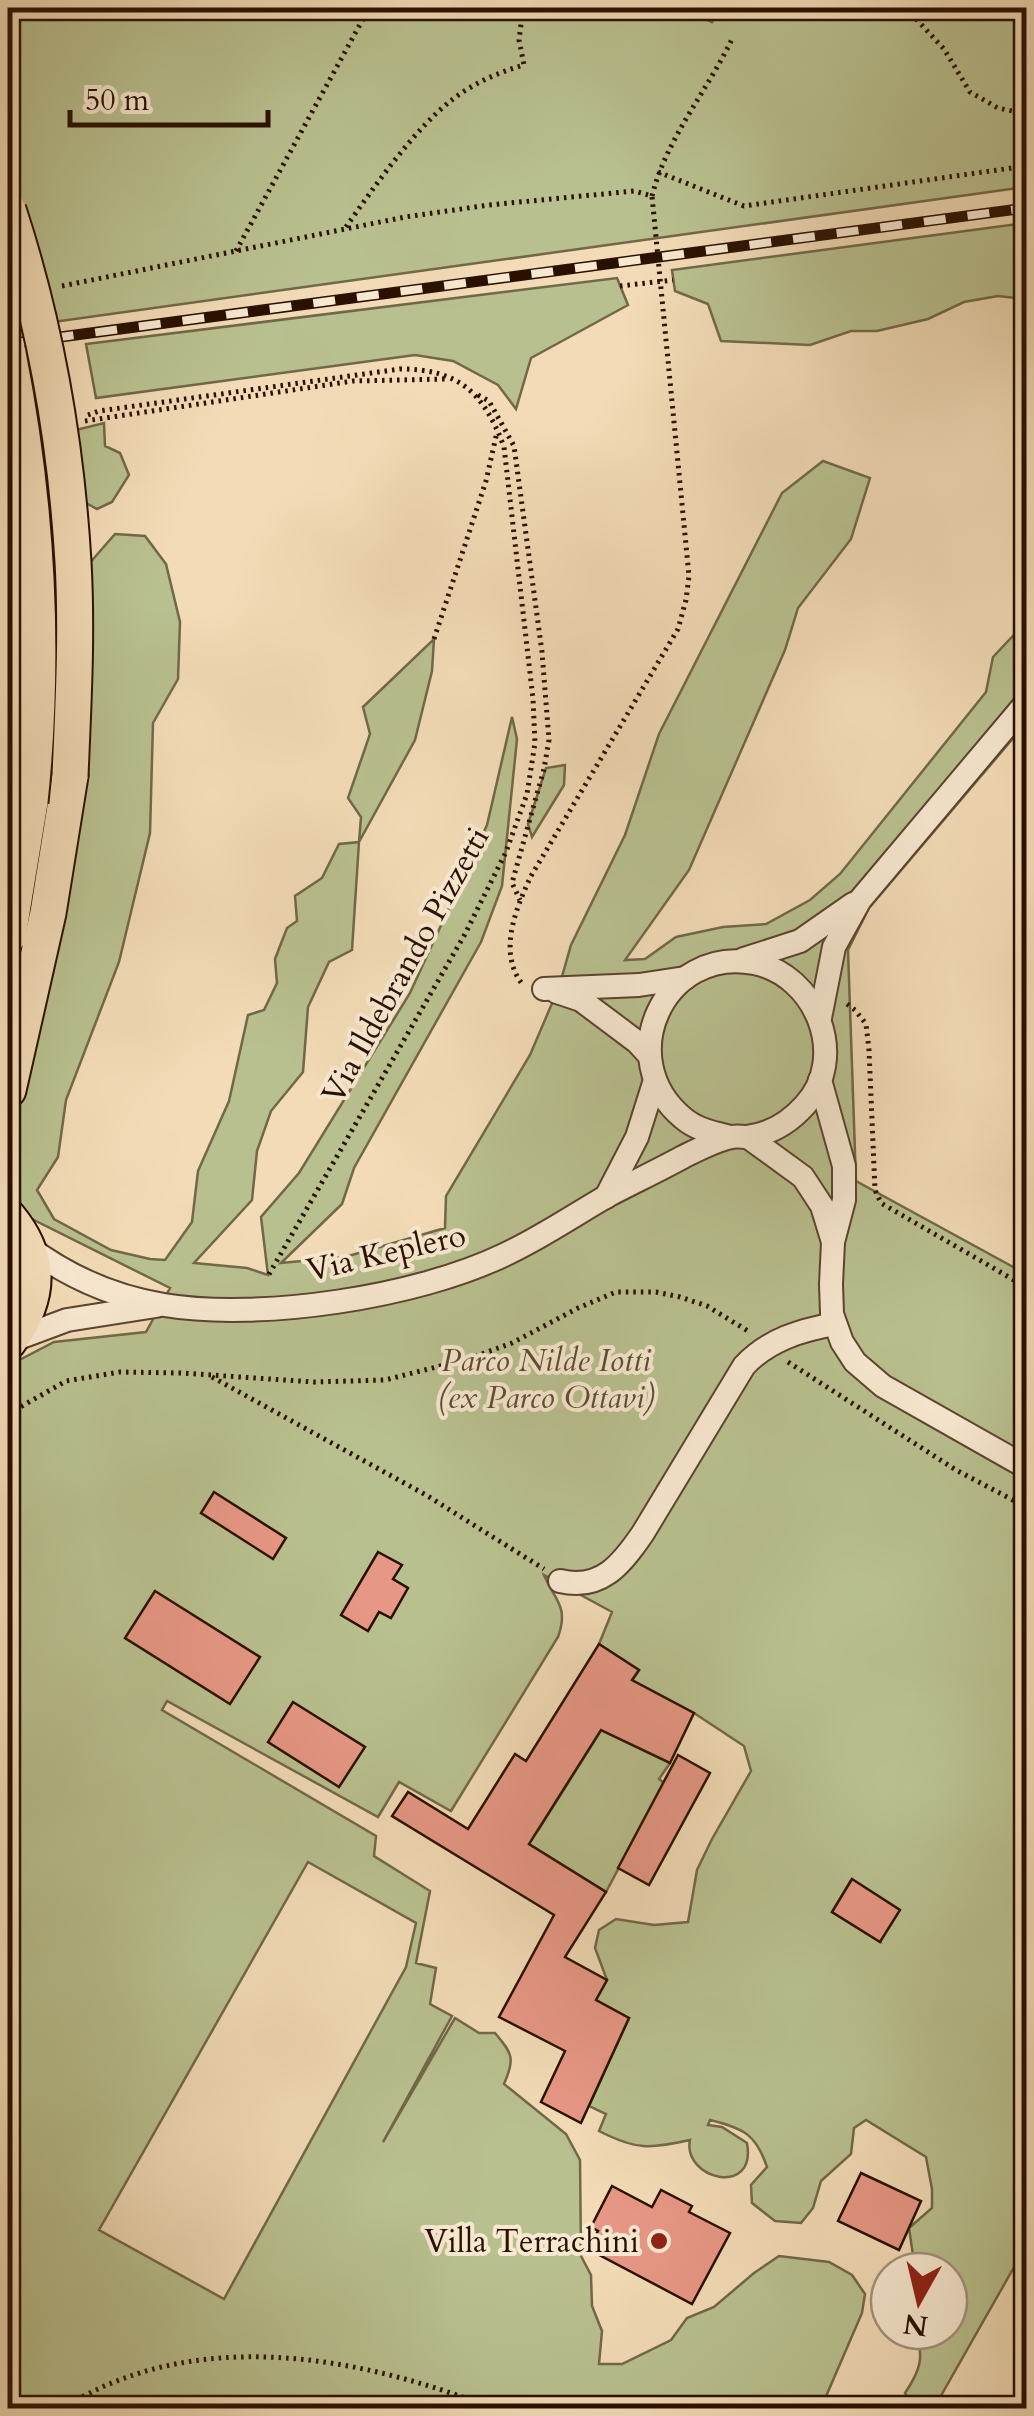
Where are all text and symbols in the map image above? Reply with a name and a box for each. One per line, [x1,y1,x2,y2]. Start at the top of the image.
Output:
scale bar [70,65,268,127]
text: 50 m [85,80,150,121]
street label: Via Ildebrando Pizzetti [312,819,500,1112]
street label: Via Keplero [302,1213,470,1293]
park label: Parco Nilde Iotti (ex Parco Ottavi) [437,1339,655,1420]
place label: Villa Terrachini [424,2220,639,2264]
marker: Villa Terrachini [648,2230,670,2252]
north arrow [869,2251,969,2351]
text: N [901,2304,930,2345]

